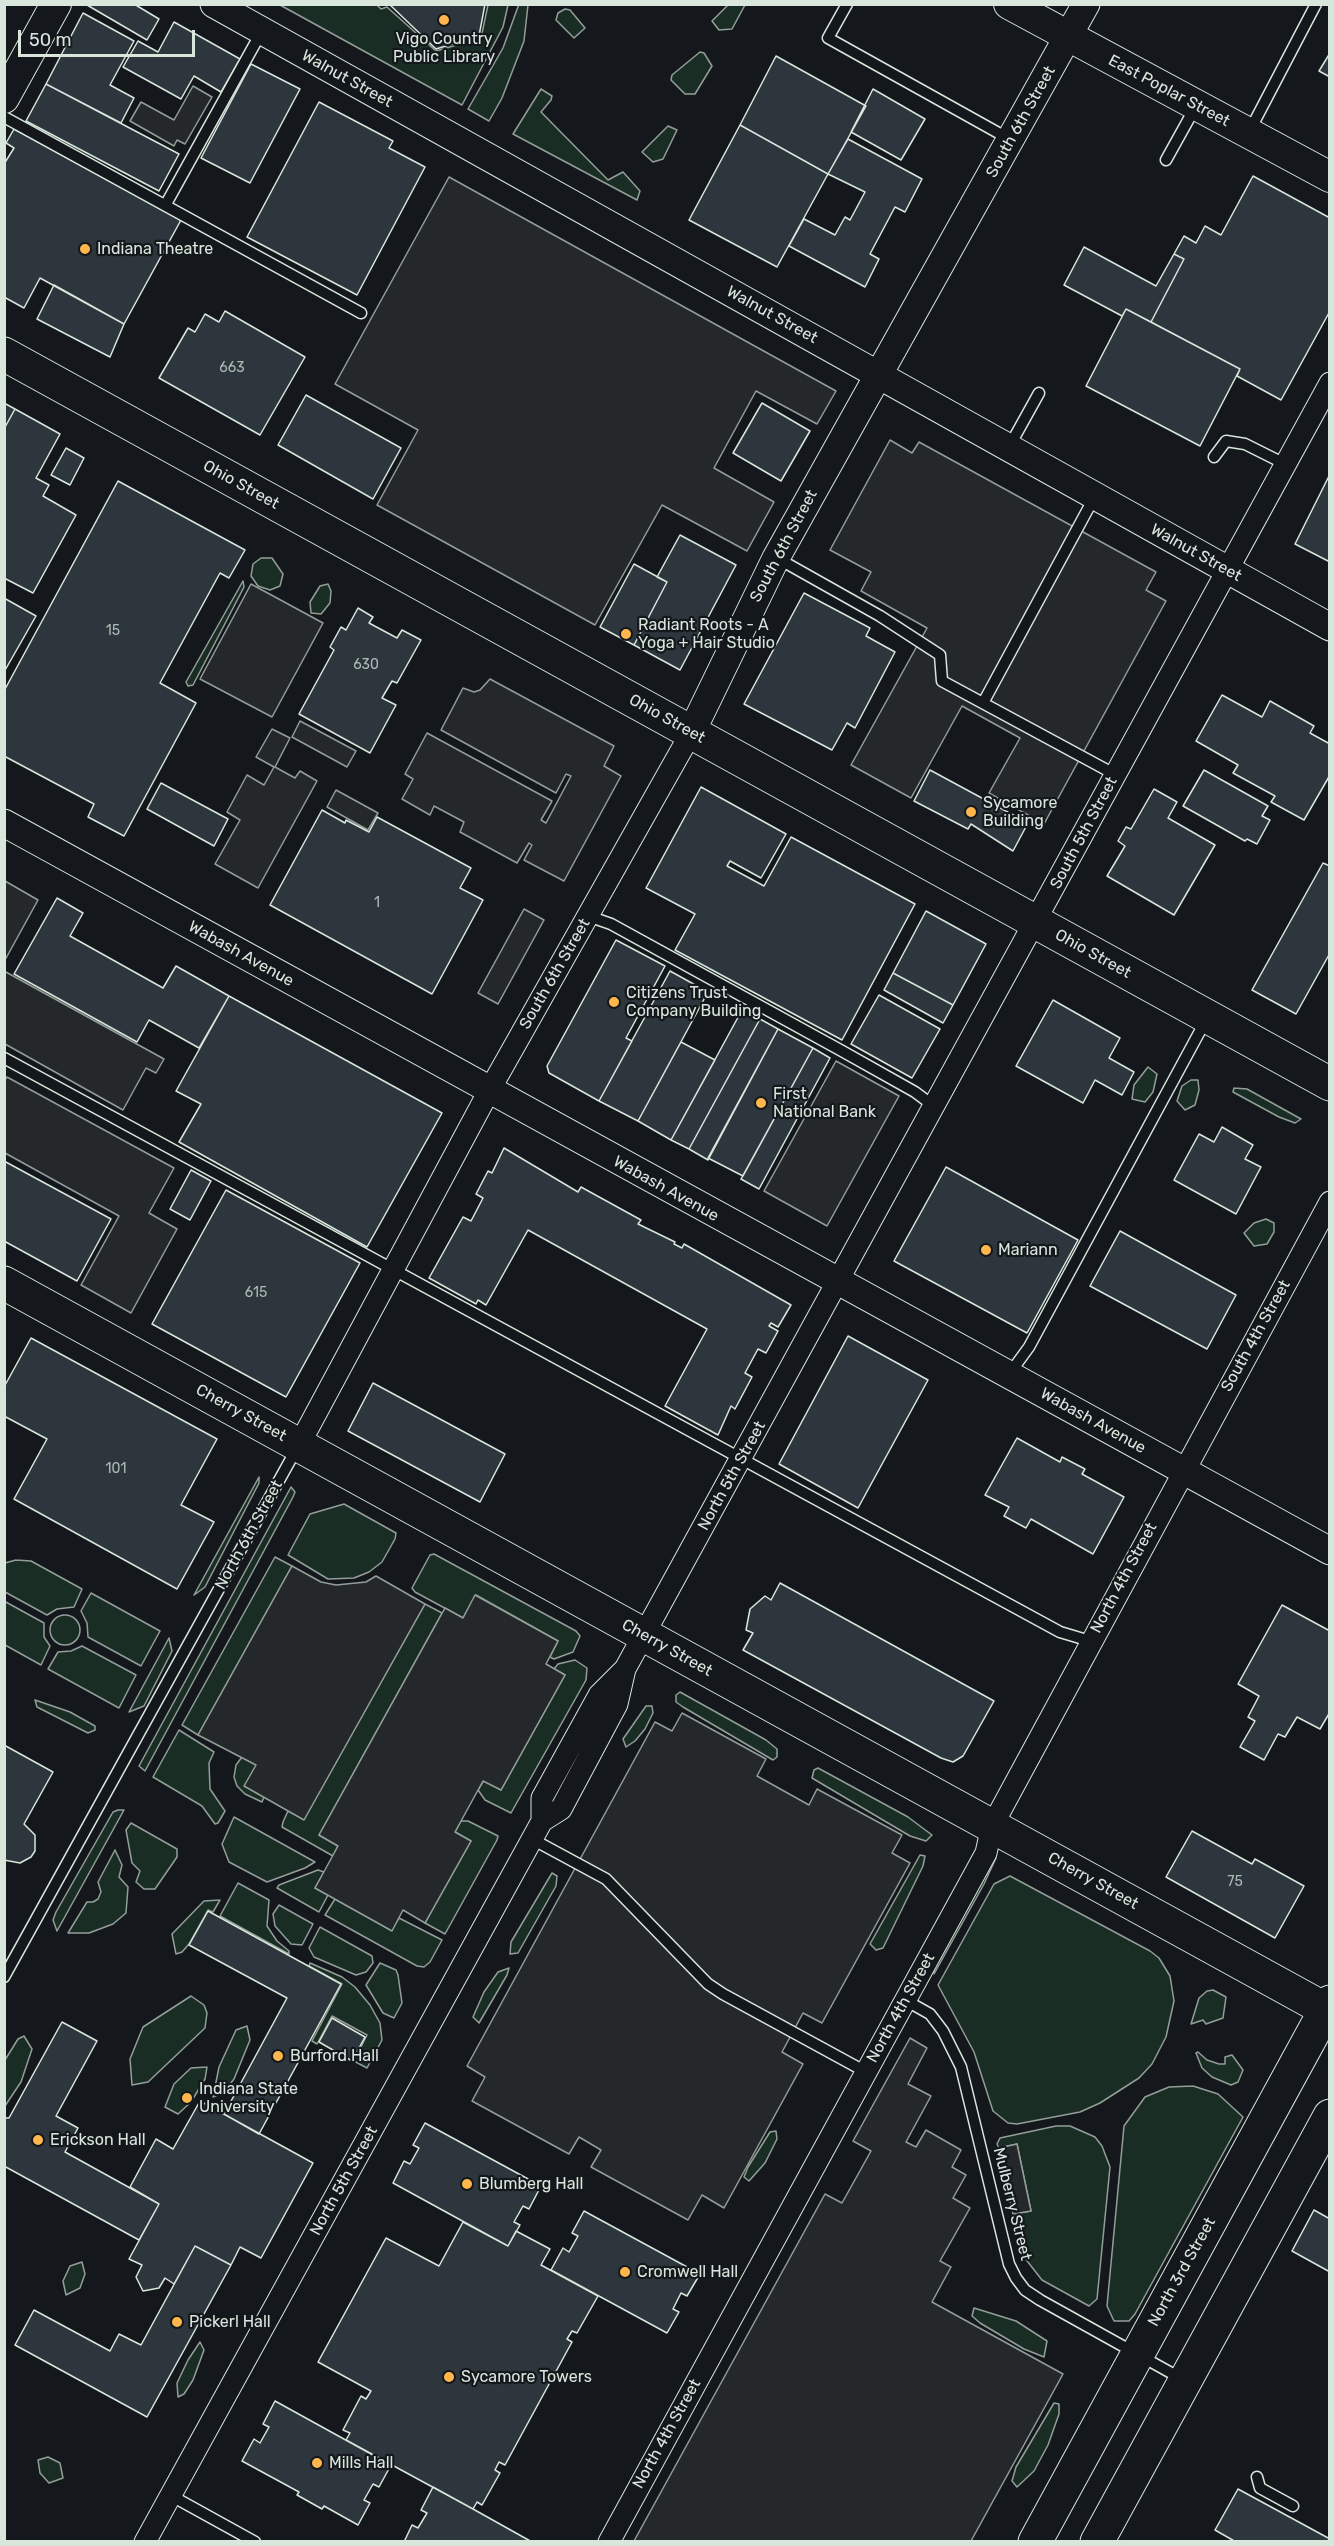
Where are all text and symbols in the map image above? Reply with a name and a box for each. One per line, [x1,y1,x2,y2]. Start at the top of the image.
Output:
marker: Vigo Country Public Library [437,13,451,27]
scale bar [21,18,198,56]
text: 50 m [29,29,72,51]
place label: Vigo Country Public Library [393,29,495,67]
street label: Walnut Street [298,46,396,112]
street label: East Poplar Street [1105,51,1233,131]
street label: South 6th Street [982,63,1060,181]
place label: Indiana Theatre [97,239,213,259]
marker: Indiana Theatre [78,242,92,256]
street label: Walnut Street [723,282,821,348]
house number: 663 [219,360,245,376]
street label: Ohio Street [200,456,282,514]
street label: South 6th Street [746,487,822,605]
street label: Walnut Street [1147,520,1245,586]
place label: Radiant Roots - A Yoga + Hair Studio [638,615,775,653]
house number: 15 [106,623,120,639]
marker: Radiant Roots - A Yoga + Hair Studio [619,627,633,641]
house number: 630 [353,657,379,673]
street label: Ohio Street [626,690,708,748]
street label: South 5th Street [1046,774,1122,892]
place label: Sycamore Building [983,793,1057,831]
marker: Sycamore Building [964,805,978,819]
house number: 1 [374,895,380,911]
street label: South 6th Street [516,915,594,1033]
street label: Wabash Avenue [185,917,297,991]
street label: Ohio Street [1052,925,1134,983]
place label: Citizens Trust Company Building [626,983,761,1021]
marker: Citizens Trust Company Building [607,995,621,1009]
place label: First National Bank [773,1084,876,1122]
marker: First National Bank [754,1096,768,1110]
street label: Wabash Avenue [610,1152,722,1226]
place label: Mariann [998,1240,1058,1260]
marker: Mariann [979,1243,993,1257]
street label: South 4th Street [1217,1277,1295,1395]
house number: 615 [245,1285,267,1301]
street label: Cherry Street [192,1380,290,1446]
street label: Wabash Avenue [1037,1384,1149,1458]
street label: North 5th Street [694,1418,770,1534]
house number: 101 [106,1461,126,1477]
street label: North 6th Street [211,1477,287,1593]
street label: North 4th Street [1087,1519,1161,1637]
street label: Cherry Street [618,1615,716,1681]
street label: Cherry Street [1044,1848,1142,1914]
house number: 75 [1227,1874,1243,1890]
street label: North 4th Street [863,1950,939,2066]
place label: Burford Hall [290,2046,379,2066]
marker: Burford Hall [271,2049,285,2063]
place label: Indiana State University [199,2079,298,2117]
marker: Indiana State University [180,2091,194,2105]
street label: North 5th Street [306,2123,382,2239]
place label: Erickson Hall [50,2130,146,2150]
marker: Erickson Hall [31,2133,45,2147]
street label: Mulberry Street [989,2145,1035,2263]
place label: Blumberg Hall [479,2174,583,2194]
marker: Blumberg Hall [460,2177,474,2191]
street label: North 3rd Street [1144,2214,1220,2330]
place label: Cromwell Hall [637,2262,738,2282]
marker: Cromwell Hall [618,2265,632,2279]
place label: Pickerl Hall [189,2312,271,2332]
marker: Pickerl Hall [170,2315,184,2329]
place label: Sycamore Towers [461,2367,592,2387]
marker: Sycamore Towers [442,2370,456,2384]
street label: North 4th Street [629,2376,705,2492]
place label: Mills Hall [329,2453,393,2473]
marker: Mills Hall [310,2456,324,2470]

